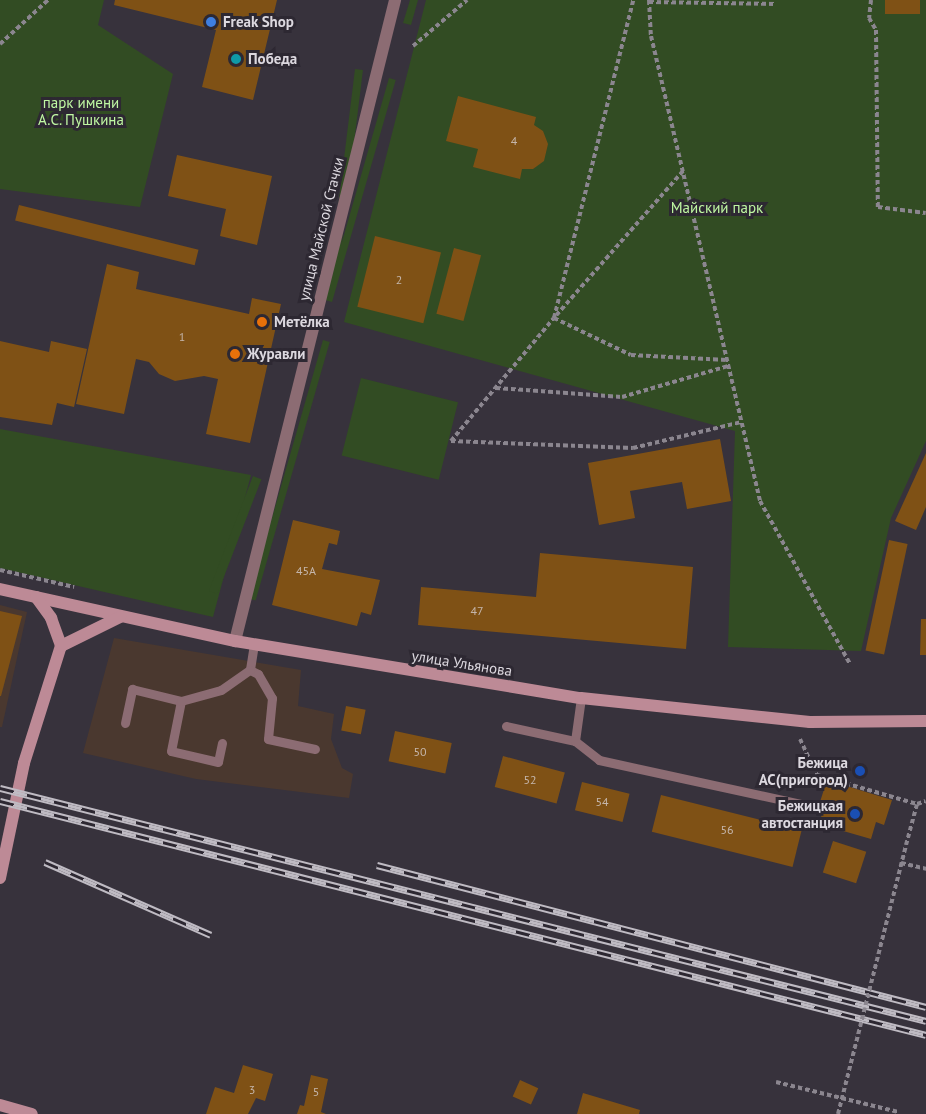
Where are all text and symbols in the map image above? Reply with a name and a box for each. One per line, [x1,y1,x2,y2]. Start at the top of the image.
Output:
place label: Freak Shop [223,13,294,31]
marker: Freak Shop [204,15,218,29]
place label: Победа [248,50,297,68]
marker: Победа [229,52,243,66]
park label: парк имени А.С. Пушкина [38,93,124,128]
house number: 4 [511,134,517,148]
street label: улица Майской Стачки [294,155,348,303]
park label: Майский парк [671,199,763,217]
house number: 2 [396,273,402,287]
place label: Метёлка [274,313,330,331]
marker: Метёлка [255,315,269,329]
house number: 1 [179,330,185,344]
place label: Журавли [247,345,305,363]
marker: Журавли [228,347,242,361]
house number: 45А [296,564,316,578]
house number: 47 [470,604,484,618]
street label: улица Ульянова [410,646,514,680]
house number: 50 [413,745,427,759]
place label: Бежица АС(пригород) [759,753,848,788]
marker: Бежица АС(пригород) [853,764,867,778]
house number: 52 [523,773,537,787]
house number: 54 [595,795,609,809]
place label: Бежицкая автостанция [761,796,843,831]
marker: Бежицкая автостанция [848,807,862,821]
house number: 56 [720,823,734,837]
house number: 3 [249,1083,255,1097]
house number: 5 [313,1085,319,1099]

